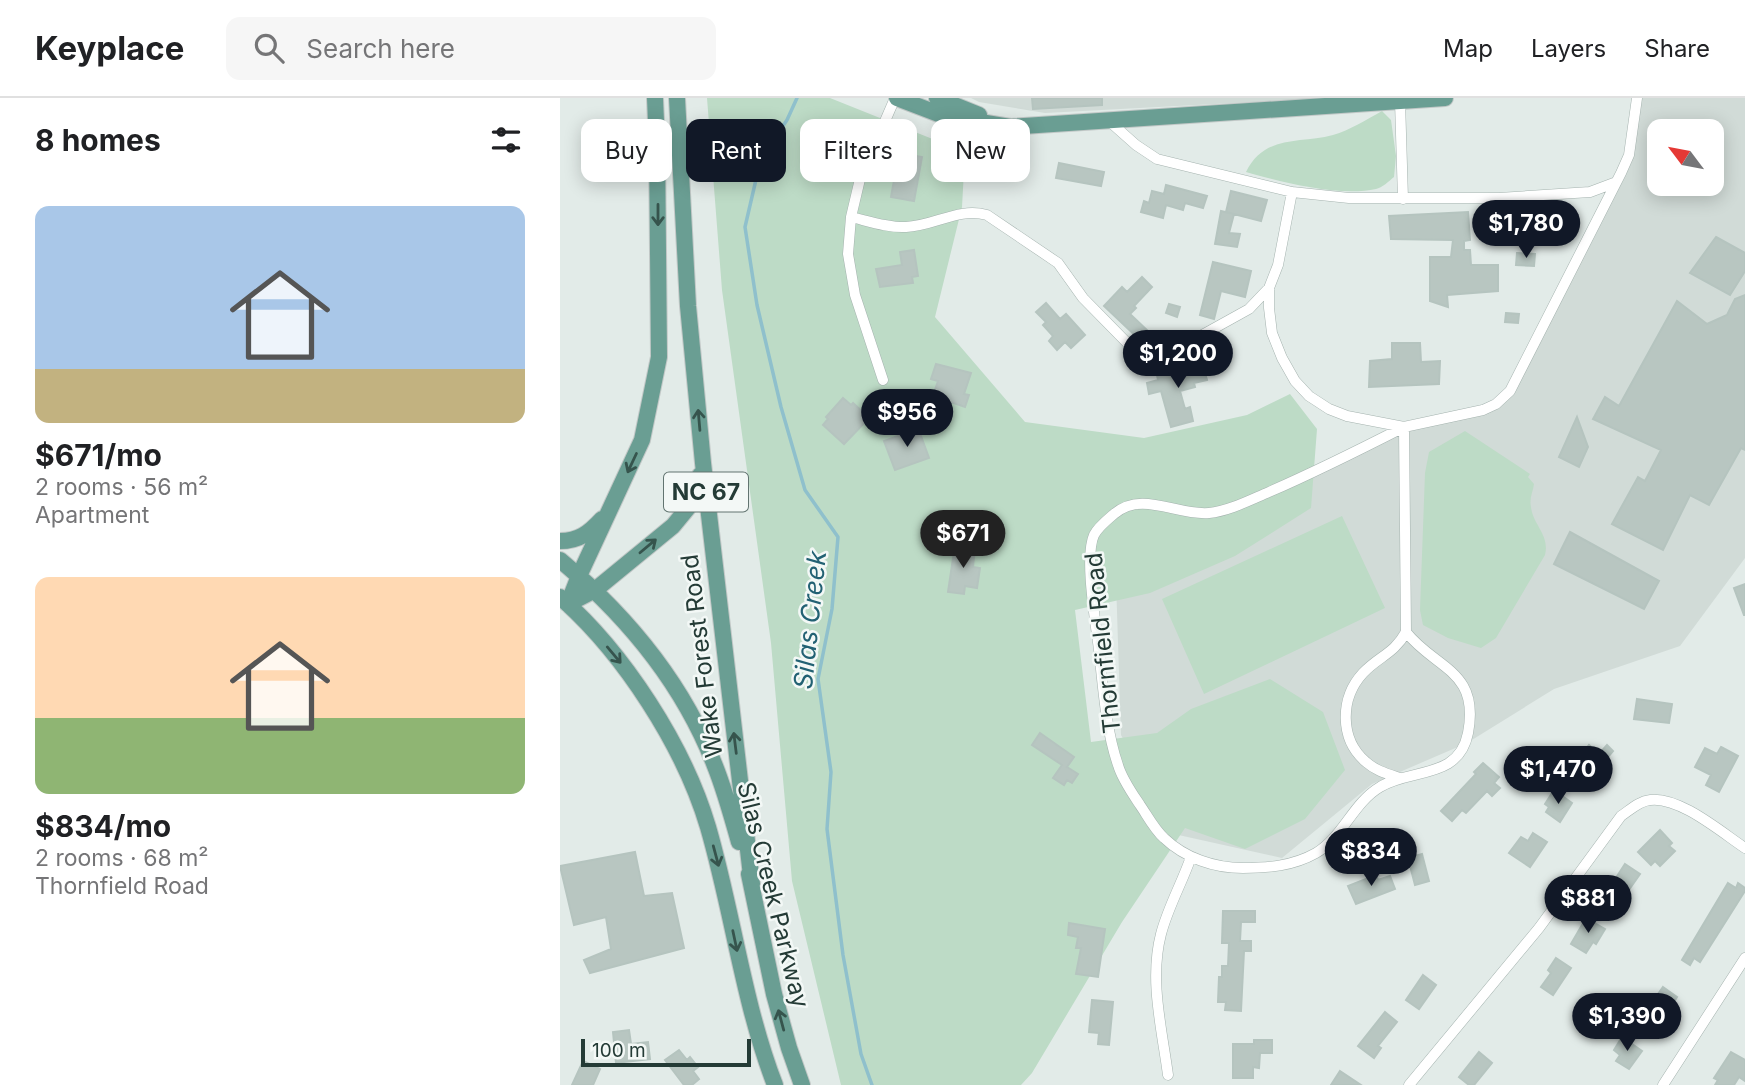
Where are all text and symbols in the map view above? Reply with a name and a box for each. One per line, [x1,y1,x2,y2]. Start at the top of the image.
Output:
search box [226,17,716,80]
text: Keyplace [35,28,184,68]
icon: search [250,29,288,67]
text: Search here [306,33,455,64]
text: Map [1443,34,1493,63]
text: Layers [1531,34,1606,63]
text: Share [1644,34,1710,63]
chip: Buy [581,119,672,182]
chip: Rent [686,119,786,182]
chip: Filters [800,119,917,182]
chip: New [931,119,1030,182]
north arrow [1647,119,1724,196]
map controls [1647,119,1724,196]
icon: filters [487,121,525,159]
text: 8 homes [35,122,161,158]
pin: $1,780 [1469,200,1583,260]
one-way arrow [651,203,665,226]
text: $1,780 [1488,209,1564,237]
icon: home [217,252,343,378]
pin: $1,200 [1121,330,1235,390]
text: $1,200 [1139,339,1217,367]
pin: $956 [866,390,948,449]
text: $956 [877,398,937,426]
one-way arrow [692,409,705,432]
text: $671/mo [35,437,162,473]
one-way arrow [625,452,638,473]
road number: NC 67 [664,472,748,512]
text: 2 rooms · 56 m² [35,473,208,501]
text: Apartment [35,501,149,529]
pin: $671 [922,510,1004,570]
text: $671 [936,519,990,547]
one-way arrow [638,539,656,554]
water label: Silas Creek [787,549,832,691]
street label: Thornfield Road [1079,551,1126,735]
street label: Wake Forest Road [675,553,728,759]
icon: home [217,623,343,749]
one-way arrow [606,646,622,664]
one-way arrow [729,733,742,755]
pin: $1,470 [1501,746,1615,806]
text: $1,470 [1520,755,1596,783]
street label: Silas Creek Parkway [731,779,816,1011]
text: $834/mo [35,808,171,844]
pin: $834 [1330,828,1412,888]
text: $834 [1341,837,1401,865]
text: 2 rooms · 68 m² [35,844,208,872]
one-way arrow [710,844,723,867]
text: Thornfield Road [35,872,209,900]
pin: $881 [1547,876,1629,935]
text: $881 [1561,884,1615,912]
one-way arrow [729,929,743,952]
pin: $1,390 [1570,993,1684,1053]
text: $1,390 [1588,1002,1666,1030]
one-way arrow [774,1009,787,1032]
scale bar [581,1036,751,1068]
text: 100 m [592,1039,646,1062]

